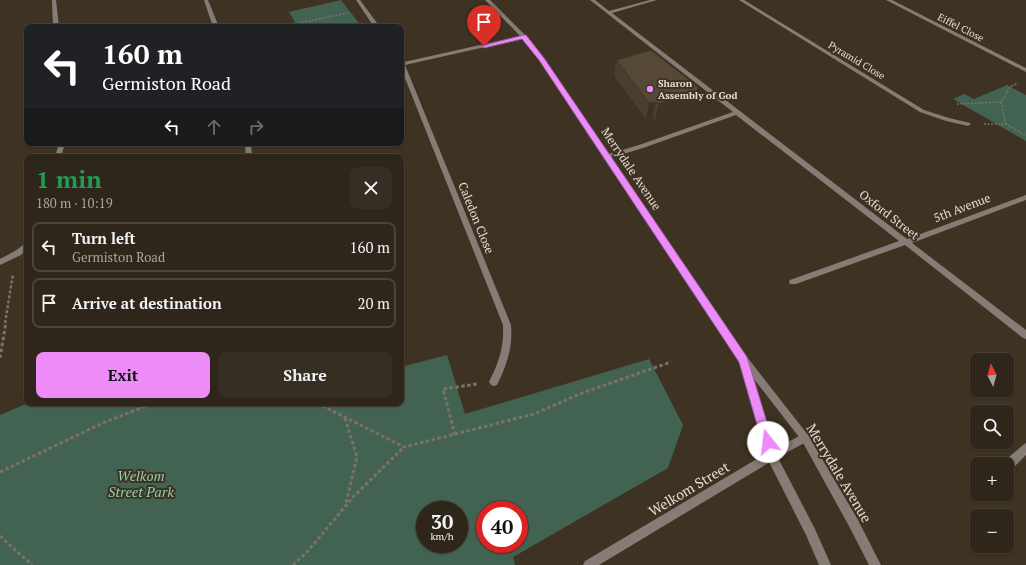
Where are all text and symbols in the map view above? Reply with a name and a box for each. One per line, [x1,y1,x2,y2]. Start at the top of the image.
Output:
pin [467,5,501,46]
street label: Eiffel Close [935,10,986,45]
icon: arrive [473,11,495,33]
text: 160 m [102,35,183,72]
street label: Pyramid Close [826,38,887,82]
icon: left [36,40,88,92]
text: Germiston Road [102,71,231,95]
place label: Sharon Assembly of God [658,77,738,102]
marker: Sharon Assembly of God [645,84,655,94]
icon: left [161,116,183,138]
icon: ahead [203,116,225,138]
icon: right [245,116,267,138]
street label: Merrydale Avenue [598,125,665,213]
text: 1 min [36,163,102,195]
button: close [350,167,392,209]
street label: Caledon Close [455,180,498,256]
street label: Oxford Street [856,187,923,243]
street label: 5th Avenue [931,190,992,225]
text: 180 m · 10:19 [36,194,113,212]
text: Turn left [72,228,136,248]
icon: left [38,236,60,258]
text: 160 m [349,237,390,257]
text: Germiston Road [72,248,165,266]
icon: arrive [38,292,60,314]
text: Arrive at destination [72,293,222,313]
text: 20 m [357,293,390,313]
button: Exit [36,352,210,398]
button: Share [218,352,392,398]
north arrow [970,353,1014,397]
map controls [970,353,1014,553]
button: search [970,405,1014,449]
street label: Merrydale Avenue [802,420,876,526]
position arrow [747,421,789,463]
street label: Welkom Street [645,457,733,520]
button: + [970,457,1014,501]
park label: Welkom Street Park [108,466,174,501]
speed limit sign: 40 [476,501,528,553]
text: 30 [431,508,453,535]
button: − [970,509,1014,553]
text: km/h [430,530,454,543]

